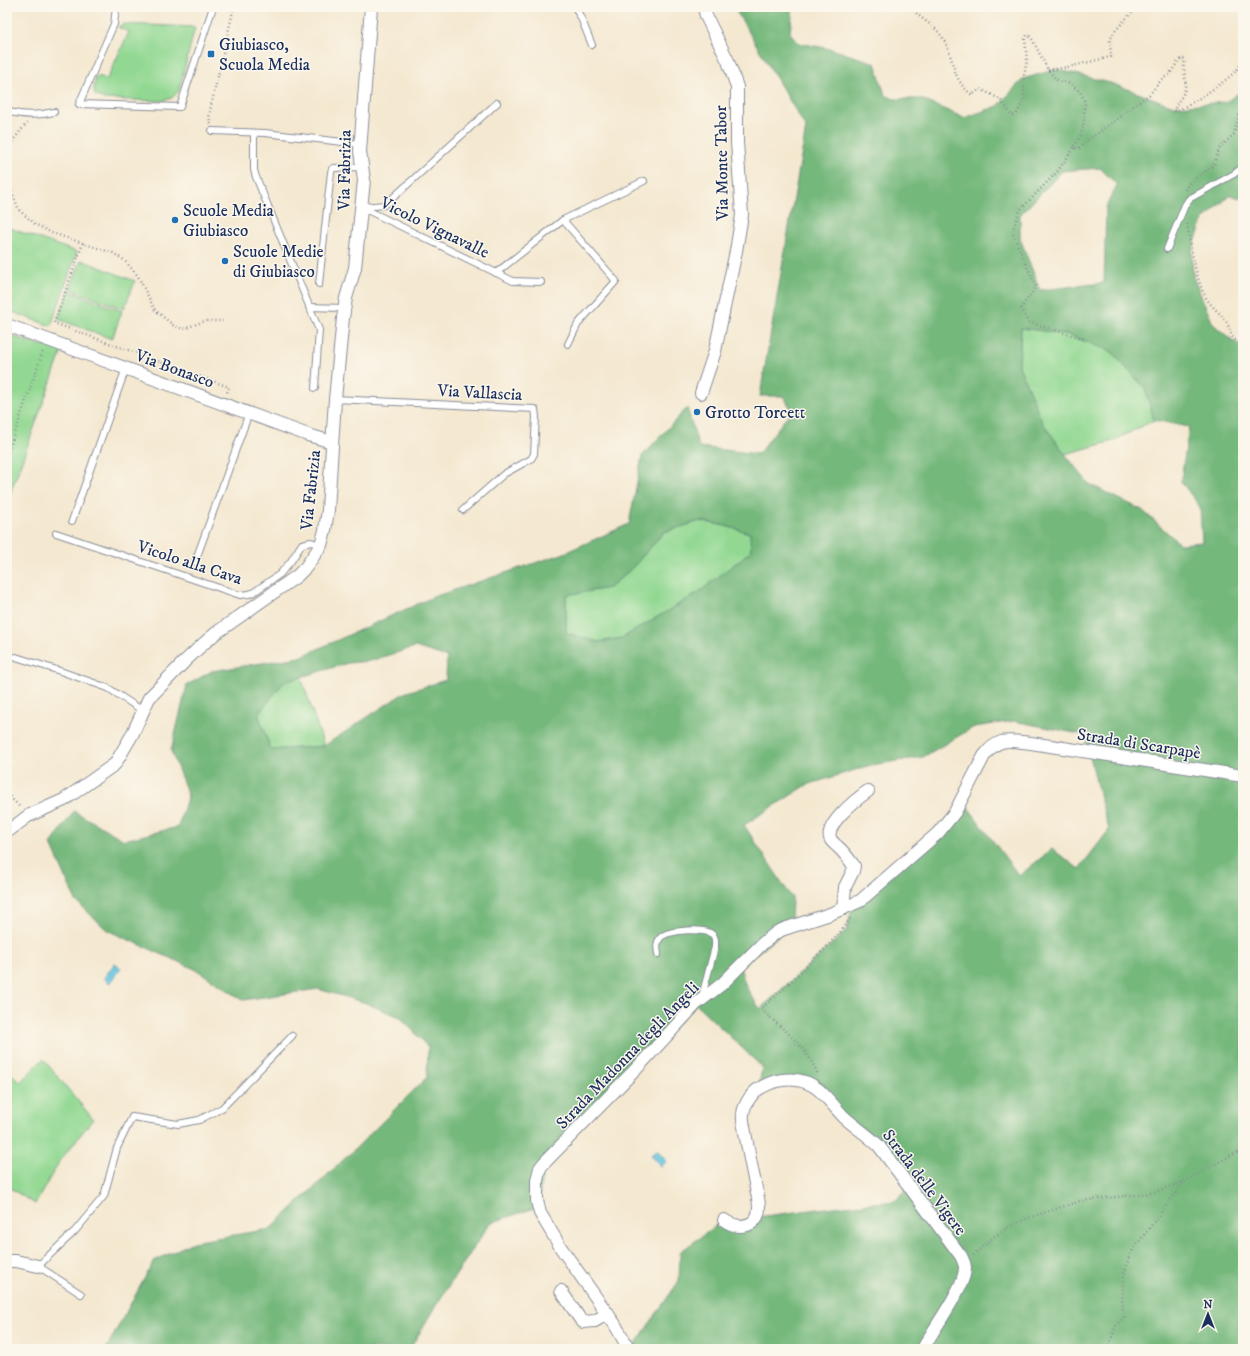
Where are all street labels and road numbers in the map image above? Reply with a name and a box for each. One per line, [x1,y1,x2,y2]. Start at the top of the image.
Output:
street label: Via Monte Tabor [710,104,734,222]
street label: Via Fabrizia [333,129,357,212]
street label: Vicolo Vignavalle [375,192,493,264]
street label: Via Bonasco [131,344,217,393]
street label: Via Vallascia [436,380,524,406]
street label: Via Fabrizia [296,448,326,532]
street label: Vicolo alla Cava [134,535,246,590]
street label: Strada di Scarpapè [1075,723,1202,765]
street label: Strada Madonna degli Angeli [551,977,704,1134]
street label: Strada delle Vigere [877,1125,971,1240]

